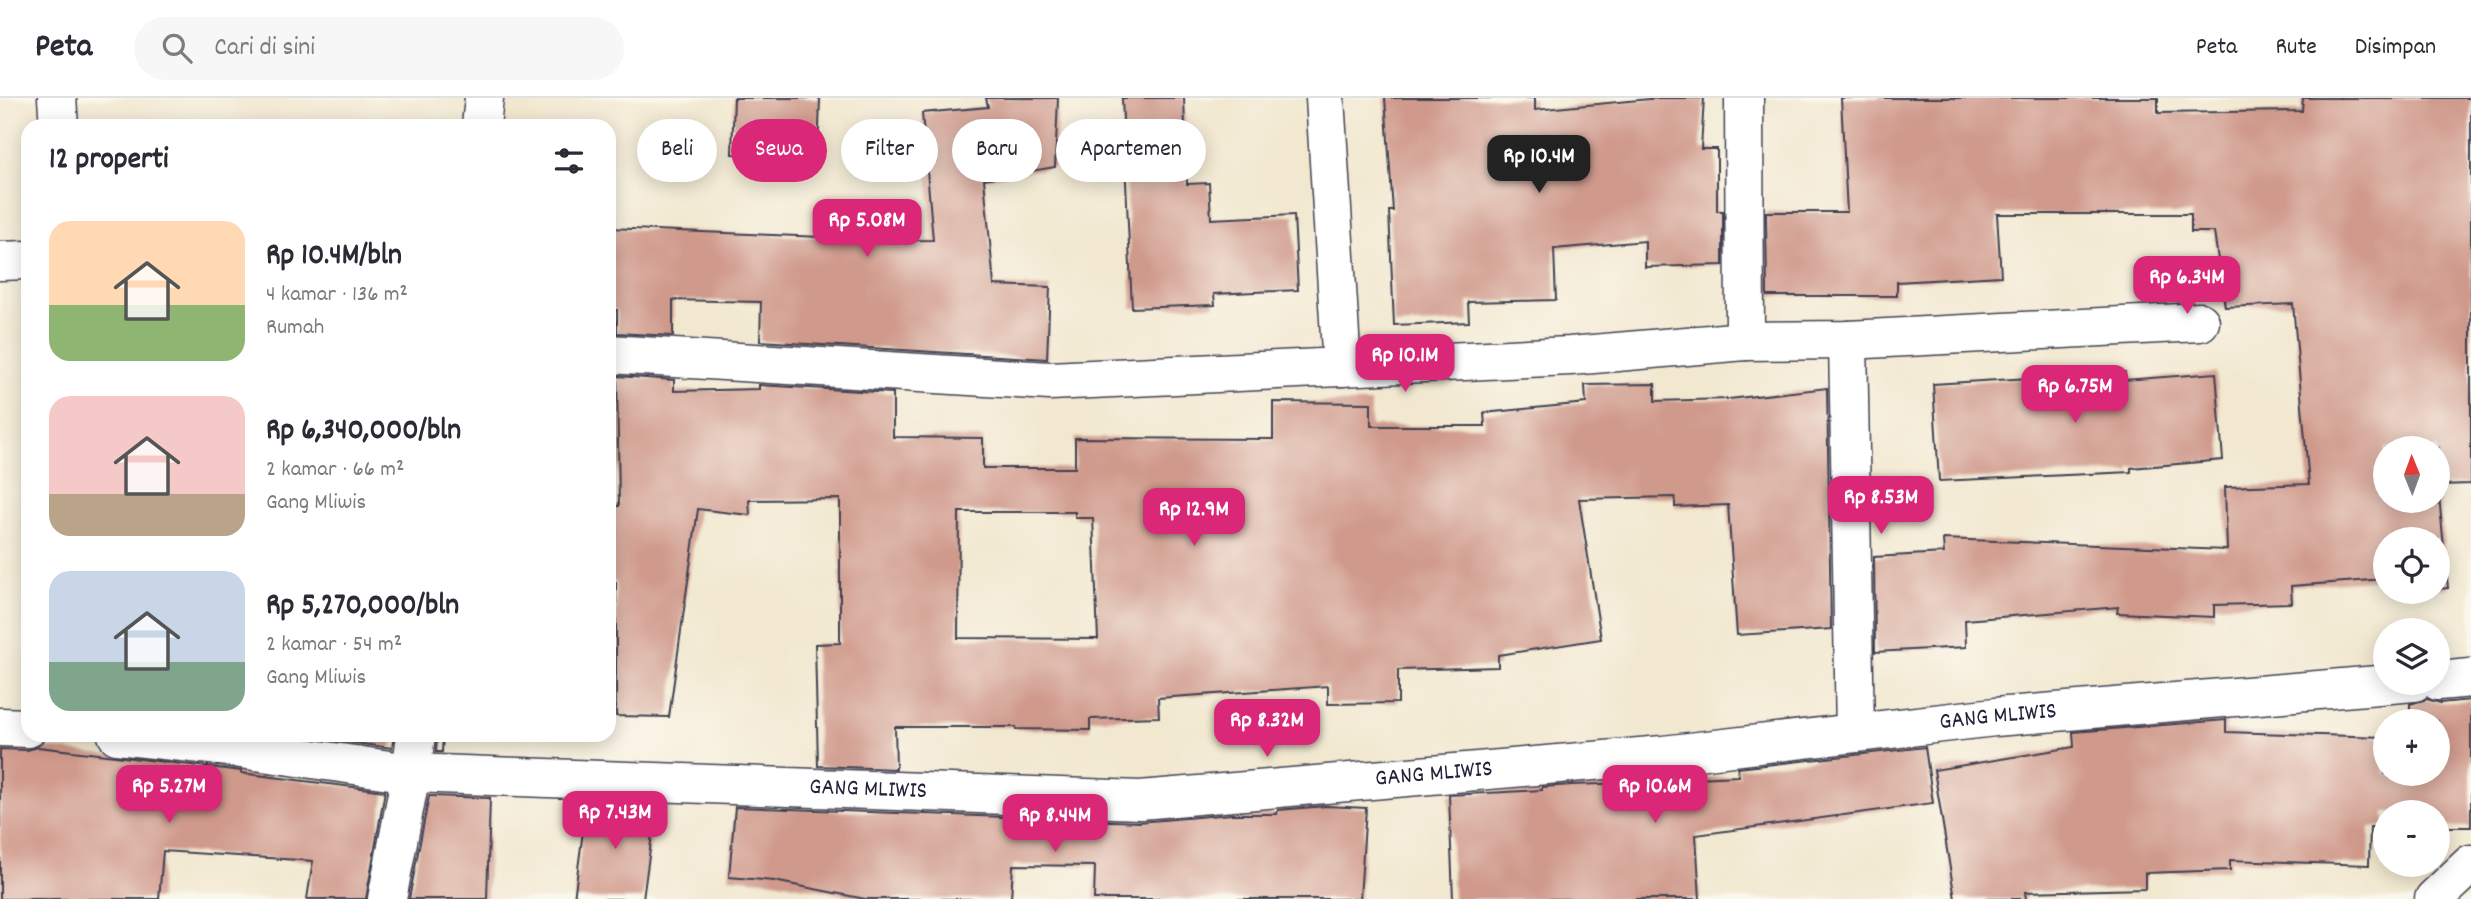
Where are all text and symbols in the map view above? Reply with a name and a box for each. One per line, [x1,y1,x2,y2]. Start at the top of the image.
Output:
search box [134,17,624,80]
text: Peta [35,25,92,72]
icon: search [158,29,196,67]
text: Cari di sini [214,30,315,67]
text: Peta [2196,31,2237,65]
text: Rute [2275,31,2317,65]
text: Disimpan [2355,31,2436,65]
chip: Beli [637,119,717,182]
chip: Sewa [731,119,827,182]
chip: Filter [841,119,938,182]
chip: Baru [952,119,1042,182]
chip: Apartemen [1056,119,1206,182]
pin: Rp 10.4M [1467,136,1611,195]
text: 12 properti [49,140,169,183]
text: Rp 10.4M [1503,141,1575,174]
icon: filters [550,142,588,180]
pin: Rp 5.08M [795,200,939,259]
text: Rp 5.08M [829,205,905,238]
text: Rp 10.4M/bln [266,236,402,279]
icon: home [105,249,189,333]
pin: Rp 6.34M [2115,256,2259,316]
text: Rp 6.34M [2149,262,2225,295]
text: 4 kamar · 136 m² [266,279,408,312]
text: Rumah [266,312,324,345]
pin: Rp 10.1M [1333,334,1477,394]
text: Rp 10.1M [1372,340,1438,373]
pin: Rp 6.75M [2003,366,2147,425]
text: Rp 6.75M [2037,371,2113,404]
text: Rp 6,340,000/bln [266,411,461,454]
icon: home [105,424,189,508]
north arrow [2373,436,2450,513]
map controls [2373,436,2450,877]
text: 2 kamar · 66 m² [266,454,404,487]
pin: Rp 8.53M [1809,476,1953,536]
text: Rp 8.53M [1844,482,1918,515]
text: Gang Mliwis [266,487,366,520]
pin: Rp 12.9M [1122,489,1266,548]
text: Rp 12.9M [1159,494,1229,527]
button: locate [2373,527,2450,604]
text: Rp 5,270,000/bln [266,586,459,629]
icon: home [105,599,189,683]
button: layers [2373,618,2450,695]
text: 2 kamar · 54 m² [266,629,402,662]
text: Gang Mliwis [266,662,366,695]
street label: GANG MLIWIS [1937,695,2058,740]
pin: Rp 8.32M [1195,700,1339,759]
text: Rp 8.32M [1230,705,1304,738]
button: + [2373,709,2450,786]
street label: GANG MLIWIS [1374,753,1494,797]
pin: Rp 5.27M [97,766,241,825]
pin: Rp 10.6M [1583,766,1727,825]
text: Rp 5.27M [132,771,206,804]
street label: GANG MLIWIS [809,771,928,809]
text: Rp 10.6M [1618,771,1692,804]
pin: Rp 7.43M [543,792,687,851]
pin: Rp 8.44M [983,794,1127,854]
text: Rp 7.43M [579,797,651,830]
text: Rp 8.44M [1019,800,1091,833]
button: − [2373,800,2450,877]

